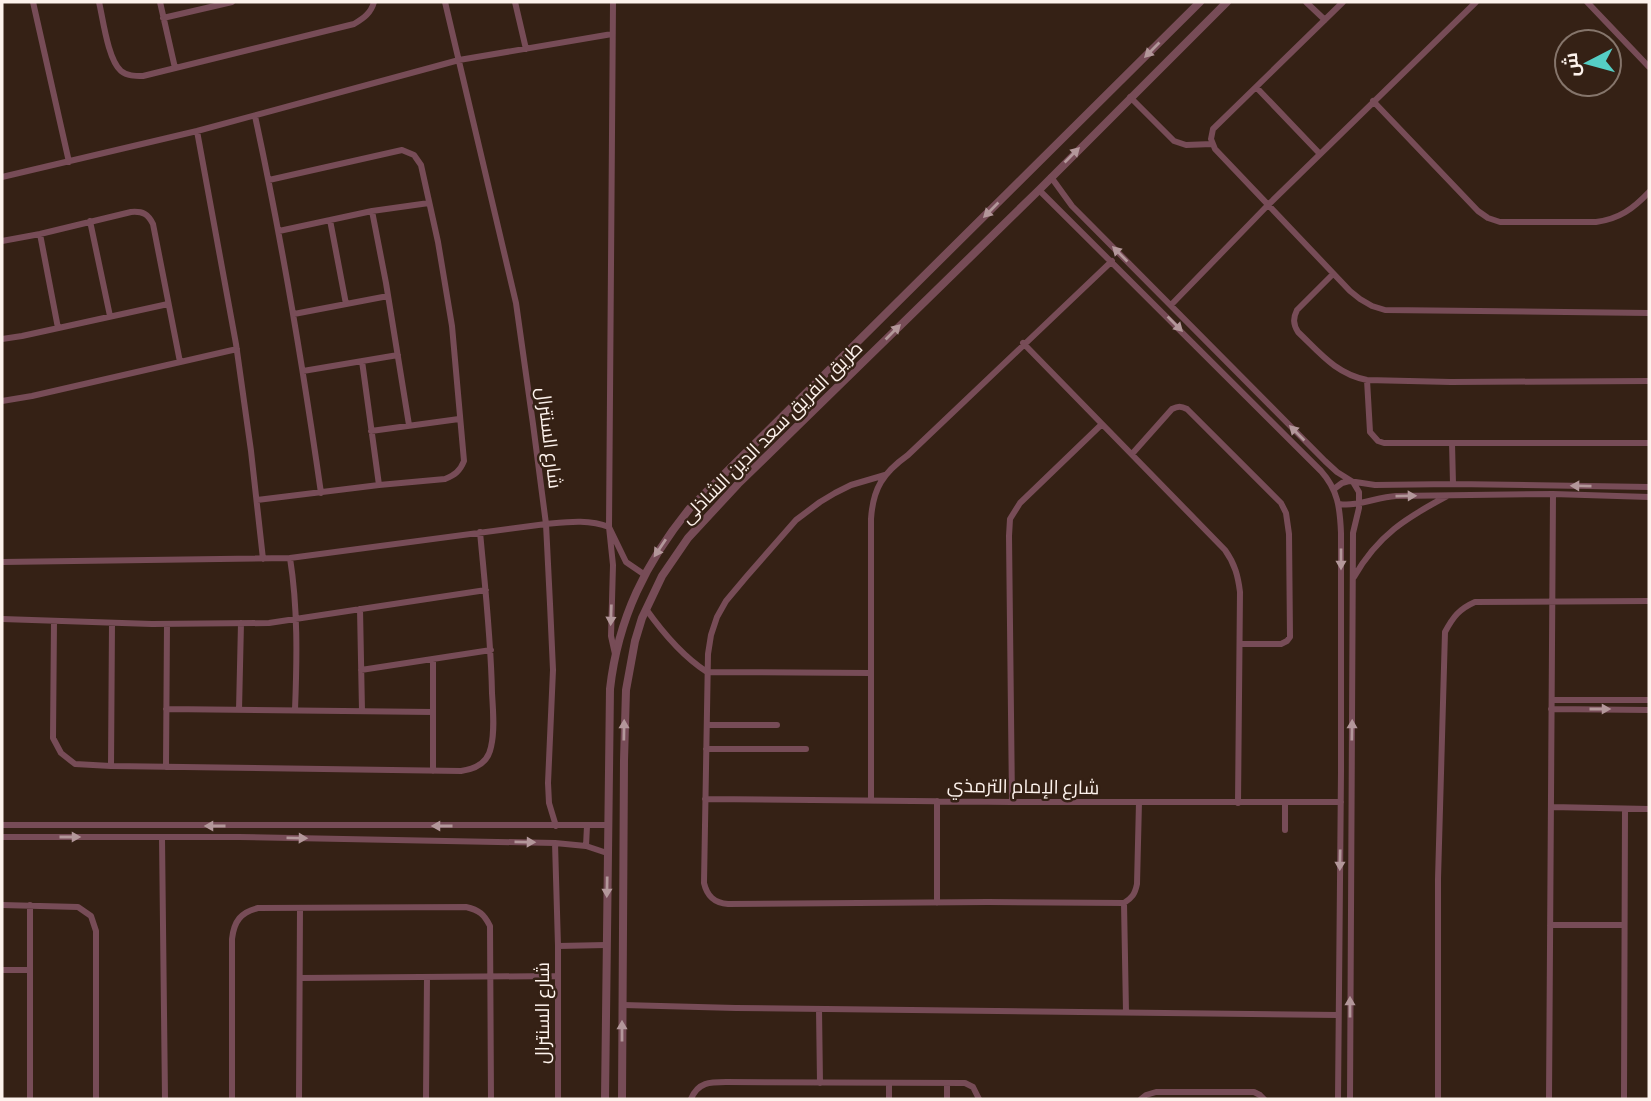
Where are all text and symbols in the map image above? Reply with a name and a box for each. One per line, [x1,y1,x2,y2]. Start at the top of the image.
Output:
north arrow [1553,28,1623,98]
one-way arrow [1143,41,1160,58]
text: ش [1558,51,1587,78]
one-way arrow [1064,147,1081,164]
one-way arrow [982,202,999,219]
one-way arrow [1112,246,1129,262]
one-way arrow [1166,316,1183,333]
one-way arrow [884,325,901,341]
street label: طريق الفريق سعد الدين الشاذلى [675,336,869,530]
street label: شارع السنترال [529,386,568,490]
one-way arrow [1289,425,1305,441]
one-way arrow [1570,480,1592,492]
one-way arrow [1396,490,1418,502]
one-way arrow [654,538,667,557]
one-way arrow [1335,549,1347,571]
one-way arrow [606,604,617,626]
one-way arrow [1590,704,1612,715]
one-way arrow [618,719,630,741]
one-way arrow [1346,719,1358,741]
street label: شارع الإمام الترمذي [947,773,1099,802]
one-way arrow [203,820,225,832]
one-way arrow [431,820,453,832]
one-way arrow [59,831,81,843]
one-way arrow [287,832,309,844]
one-way arrow [514,836,536,848]
one-way arrow [1334,850,1346,872]
one-way arrow [601,876,613,898]
street label: شارع السنترال [530,962,557,1064]
one-way arrow [1344,995,1356,1017]
one-way arrow [616,1020,628,1042]

